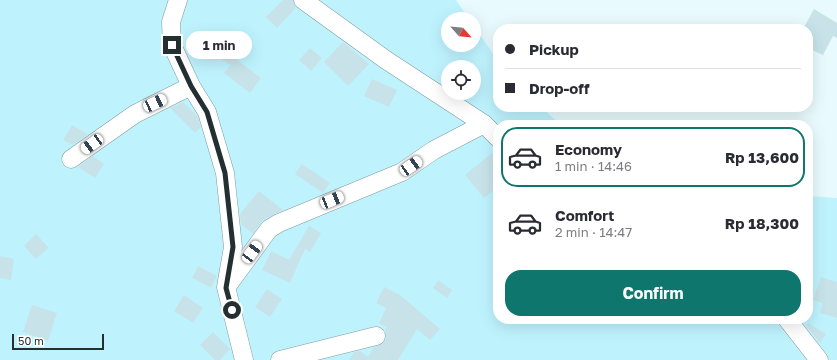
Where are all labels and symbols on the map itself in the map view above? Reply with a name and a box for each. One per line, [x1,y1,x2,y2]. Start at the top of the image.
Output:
north arrow [441,12,481,52]
callout: 1 min [186,31,252,59]
route end [163,36,181,54]
car [142,92,168,114]
car [79,132,105,156]
car [398,154,424,178]
car [319,190,345,210]
car [240,239,264,265]
route start [223,301,241,319]
scale bar [12,332,104,351]

